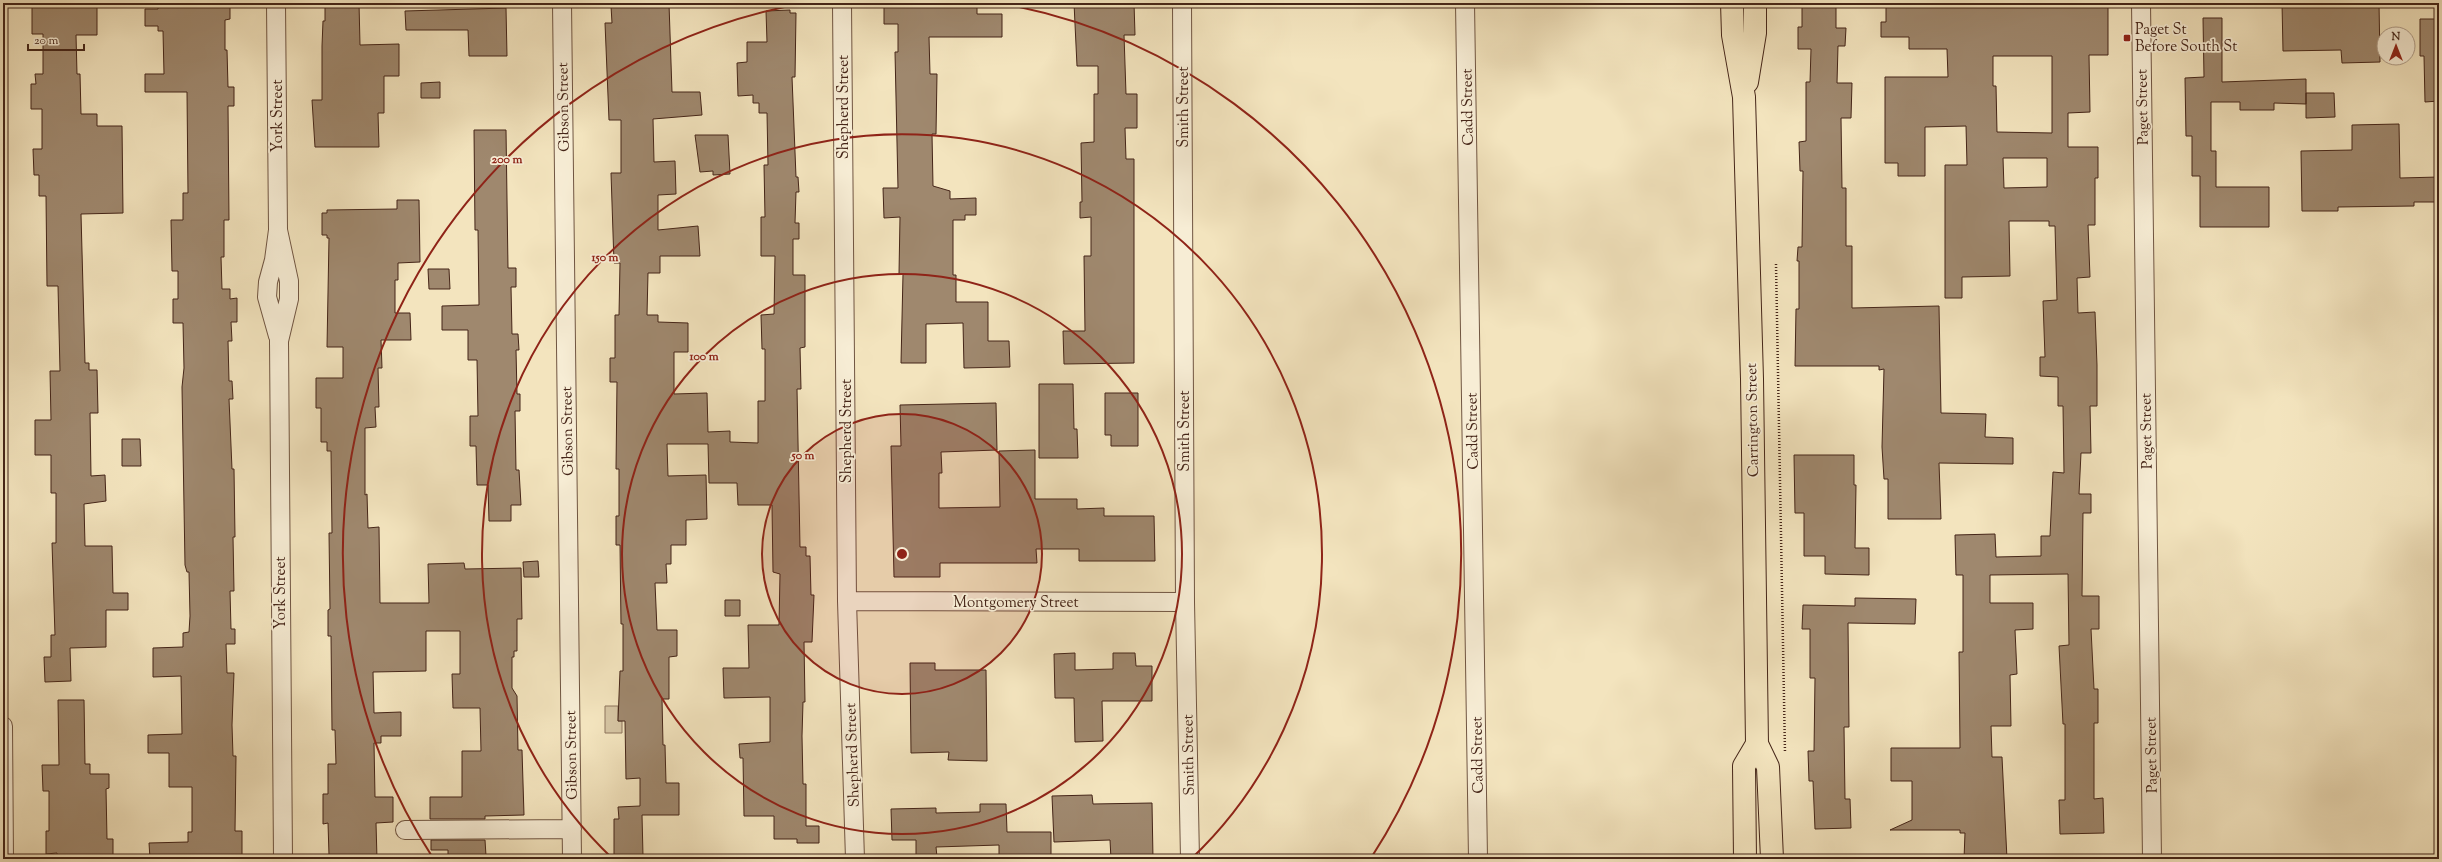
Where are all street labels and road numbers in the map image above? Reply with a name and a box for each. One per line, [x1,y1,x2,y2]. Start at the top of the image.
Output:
street label: Shepherd Street [834,55,855,159]
street label: Gibson Street [553,62,576,152]
street label: Smith Street [1174,66,1195,148]
street label: Cadd Street [1457,68,1480,146]
street label: Paget Street [2132,69,2155,145]
street label: York Street [268,79,289,153]
street label: Carrington Street [1742,363,1765,477]
street label: Shepherd Street [837,379,858,483]
street label: Gibson Street [557,386,580,476]
street label: Smith Street [1175,390,1196,472]
street label: Cadd Street [1462,392,1485,470]
street label: Paget Street [2136,393,2159,469]
street label: York Street [271,556,292,630]
street label: Montgomery Street [953,593,1079,614]
street label: Shepherd Street [841,702,866,807]
street label: Gibson Street [561,710,584,800]
street label: Smith Street [1178,714,1201,796]
street label: Cadd Street [1467,716,1490,794]
street label: Paget Street [2141,717,2164,793]

